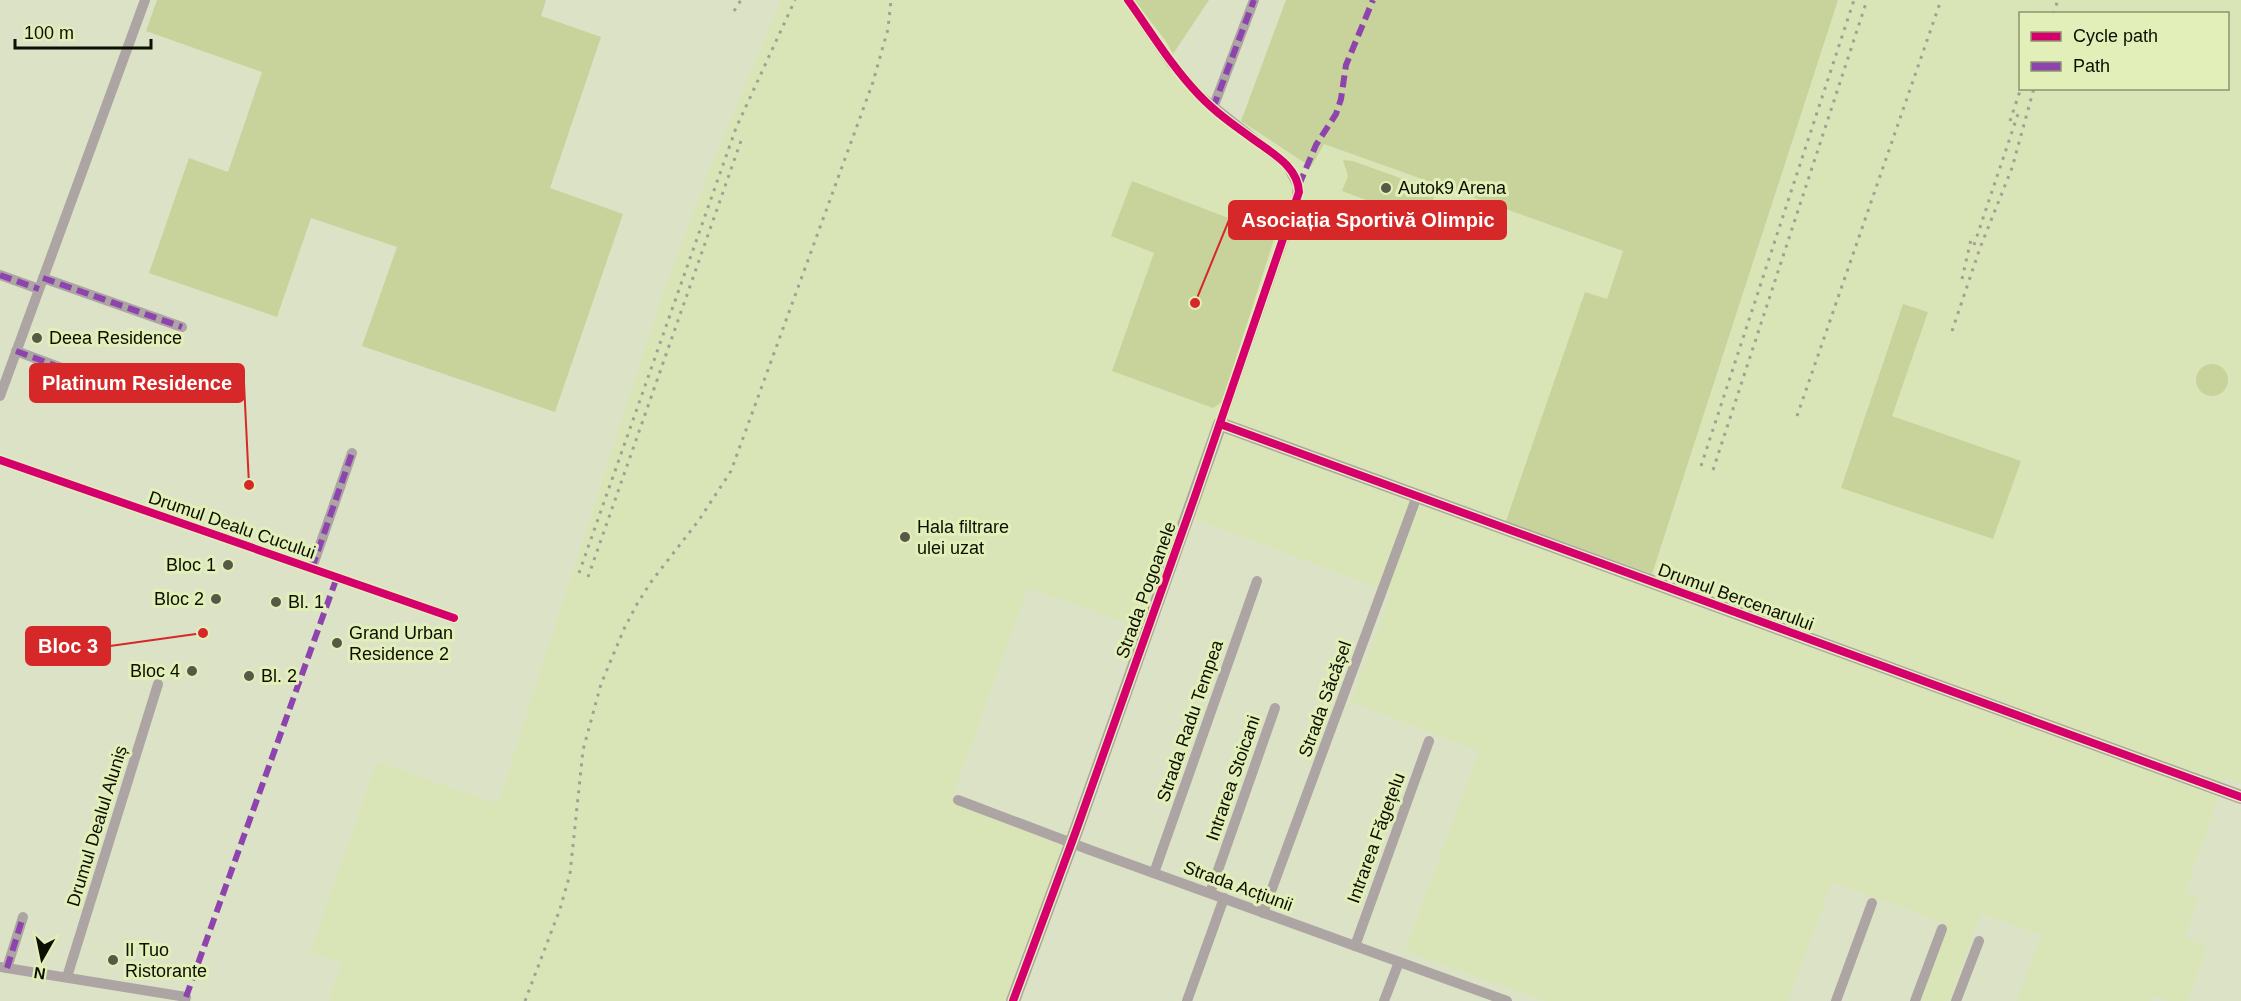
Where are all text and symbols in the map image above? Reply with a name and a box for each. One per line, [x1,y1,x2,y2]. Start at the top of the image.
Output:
scale bar [15,12,152,50]
legend [2019,12,2229,90]
text: 100 m [24,23,74,43]
text: Cycle path [2073,26,2158,46]
text: Path [2073,56,2110,76]
place label: Autok9 Arena [1398,178,1507,198]
marker: Autok9 Arena [1379,181,1393,195]
callout: Asociația Sportivă Olimpic [1229,201,1506,239]
text: Asociația Sportivă Olimpic [1241,209,1495,231]
place label: Deea Residence [49,328,182,348]
marker: Deea Residence [30,331,44,345]
callout: Platinum Residence [30,364,244,402]
text: Platinum Residence [42,372,232,394]
street label: Drumul Dealu Cucului [146,487,318,563]
place label: Hala filtrare ulei uzat [917,517,1009,558]
street label: Strada Pogoanele [1112,519,1180,661]
marker: Hala filtrare ulei uzat [898,530,912,544]
place label: Bloc 1 [166,555,216,575]
marker: Bloc 1 [221,558,235,572]
street label: Drumul Bercenarului [1655,560,1817,634]
place label: Bloc 2 [154,589,204,609]
marker: Bloc 2 [209,592,223,606]
place label: Bl. 1 [288,592,324,612]
marker: Bl. 1 [269,595,283,609]
place label: Grand Urban Residence 2 [349,623,453,664]
callout: Bloc 3 [26,627,110,665]
text: Bloc 3 [38,635,98,657]
marker: Grand Urban Residence 2 [330,636,344,650]
street label: Strada Radu Tempea [1153,637,1227,805]
street label: Strada Săcășel [1295,638,1355,760]
place label: Bloc 4 [130,661,180,681]
marker: Bloc 4 [185,664,199,678]
place label: Bl. 2 [261,666,297,686]
marker: Bl. 2 [242,669,256,683]
street label: Intrarea Stoicani [1202,713,1264,843]
street label: Drumul Dealul Aluniș [63,743,131,909]
street label: Intrarea Făgețelu [1343,770,1409,906]
street label: Strada Acțiunii [1181,857,1295,915]
north arrow [12,929,72,989]
place label: Il Tuo Ristorante [125,940,207,981]
marker: Il Tuo Ristorante [106,953,120,967]
text: N [33,964,47,983]

